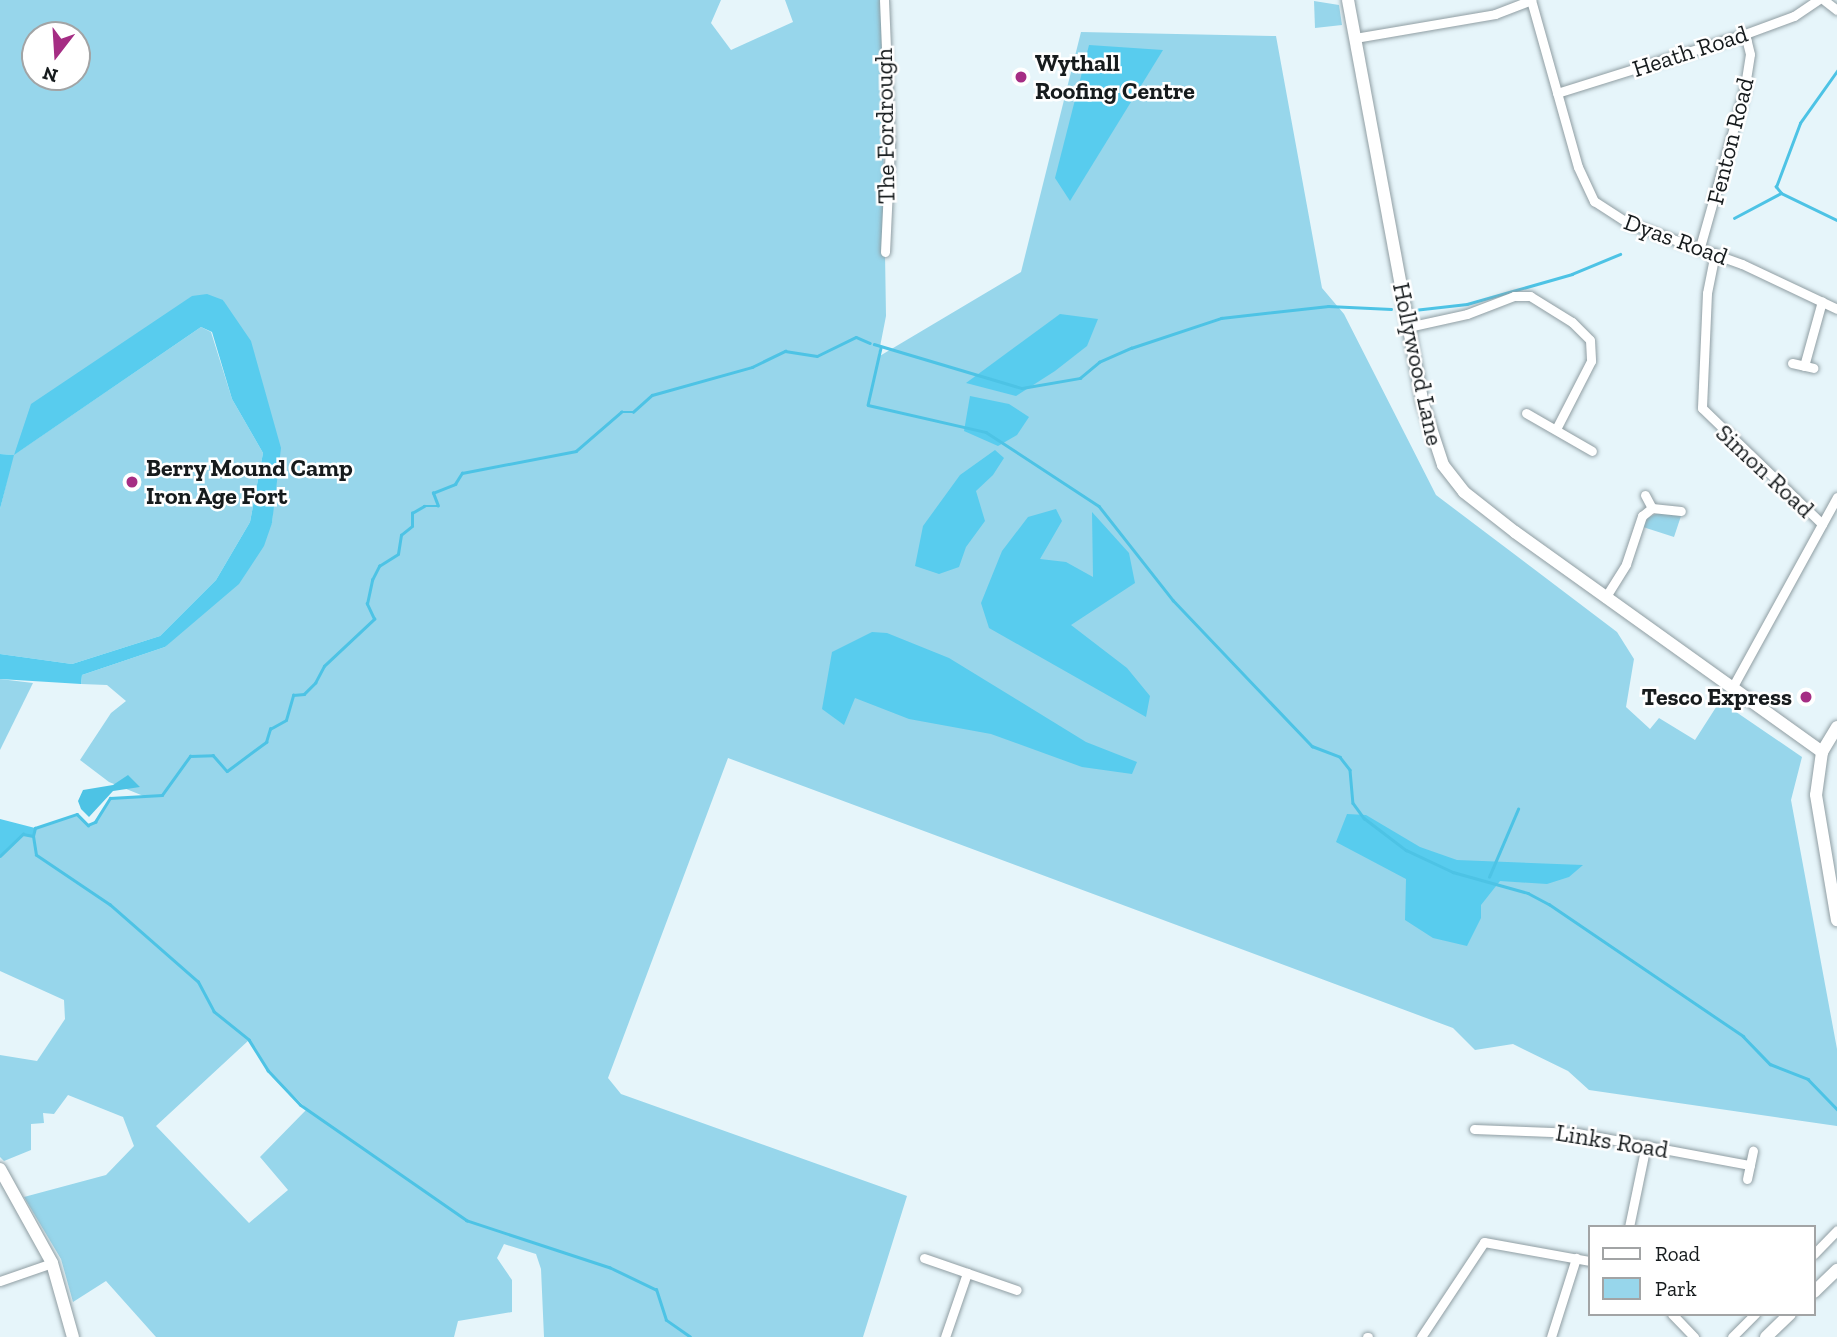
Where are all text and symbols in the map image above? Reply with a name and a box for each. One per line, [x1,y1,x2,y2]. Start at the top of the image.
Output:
street label: Heath Road [1629,19,1751,83]
north arrow [21,21,91,91]
street label: The Fordrough [869,48,901,204]
place label: Wythall Roofing Centre [1035,49,1195,105]
text: N [40,62,61,88]
marker: Wythall Roofing Centre [1013,69,1029,85]
street label: Fenton Road [1700,74,1760,208]
street label: Dyas Road [1620,207,1732,271]
street label: Hollywood Lane [1387,280,1449,448]
street label: Simon Road [1710,418,1820,524]
place label: Berry Mound Camp Iron Age Fort [146,454,353,510]
marker: Berry Mound Camp Iron Age Fort [124,474,140,490]
place label: Tesco Express [1641,683,1792,711]
marker: Tesco Express [1798,689,1814,705]
street label: Links Road [1554,1118,1670,1164]
legend [1588,1225,1816,1316]
text: Road [1655,1241,1700,1266]
text: Park [1655,1276,1697,1301]

